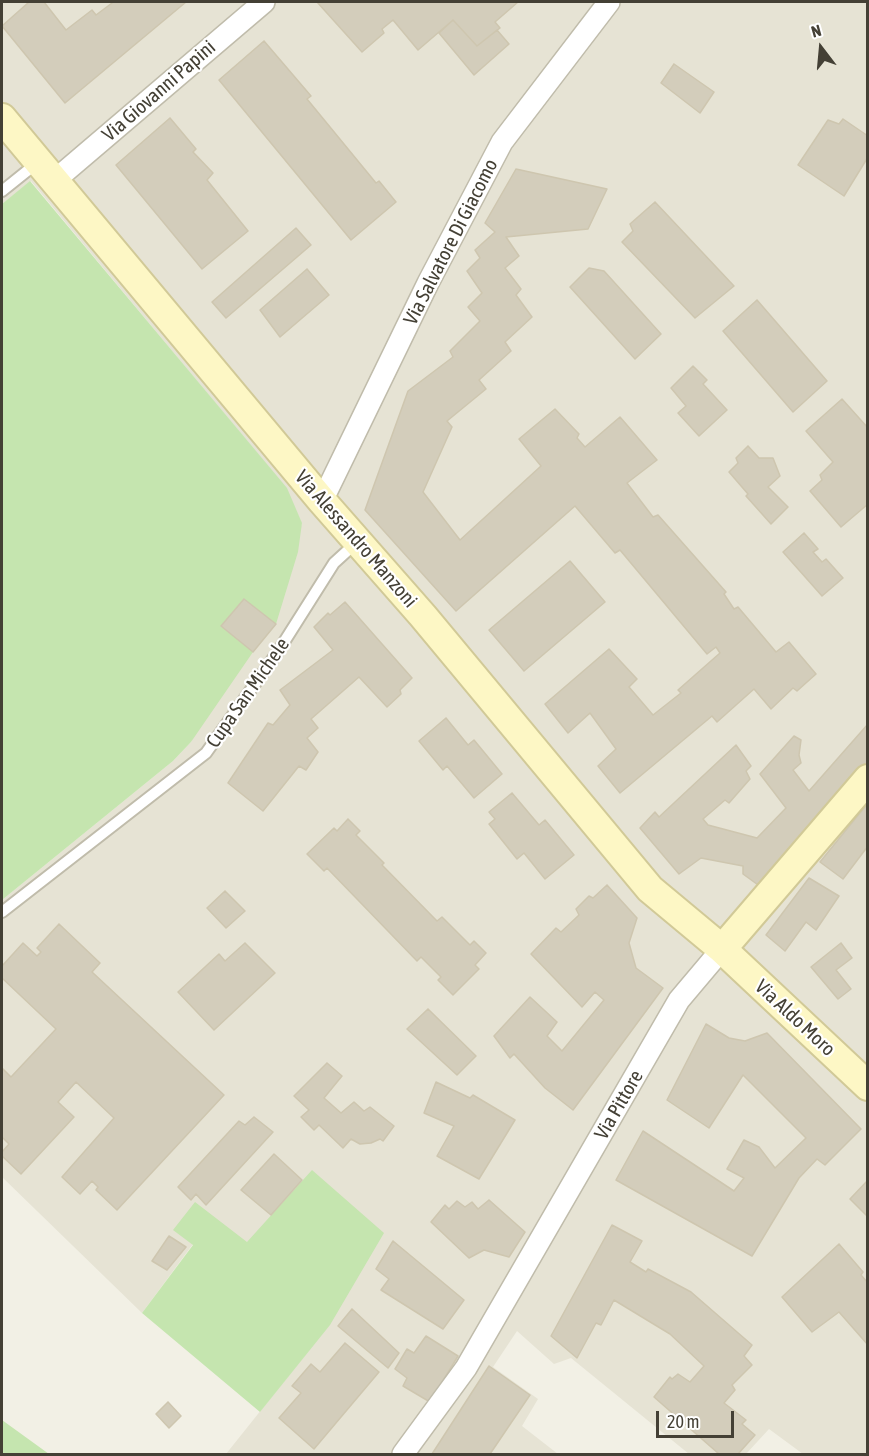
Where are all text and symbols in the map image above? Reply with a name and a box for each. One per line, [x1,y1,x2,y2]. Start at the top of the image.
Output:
north arrow [791,18,851,78]
text: N [809,21,823,41]
street label: Via Giovanni Papini [98,35,220,147]
street label: Via Salvatore Di Giacomo [399,155,503,329]
street label: Via Alessandro Manzoni [290,465,422,613]
street label: Cupa San Michele [201,633,295,753]
street label: Via Aldo Moro [750,975,840,1061]
street label: Via Pittore [590,1066,648,1144]
scale bar [659,1399,737,1437]
text: 20 m [667,1411,699,1432]

